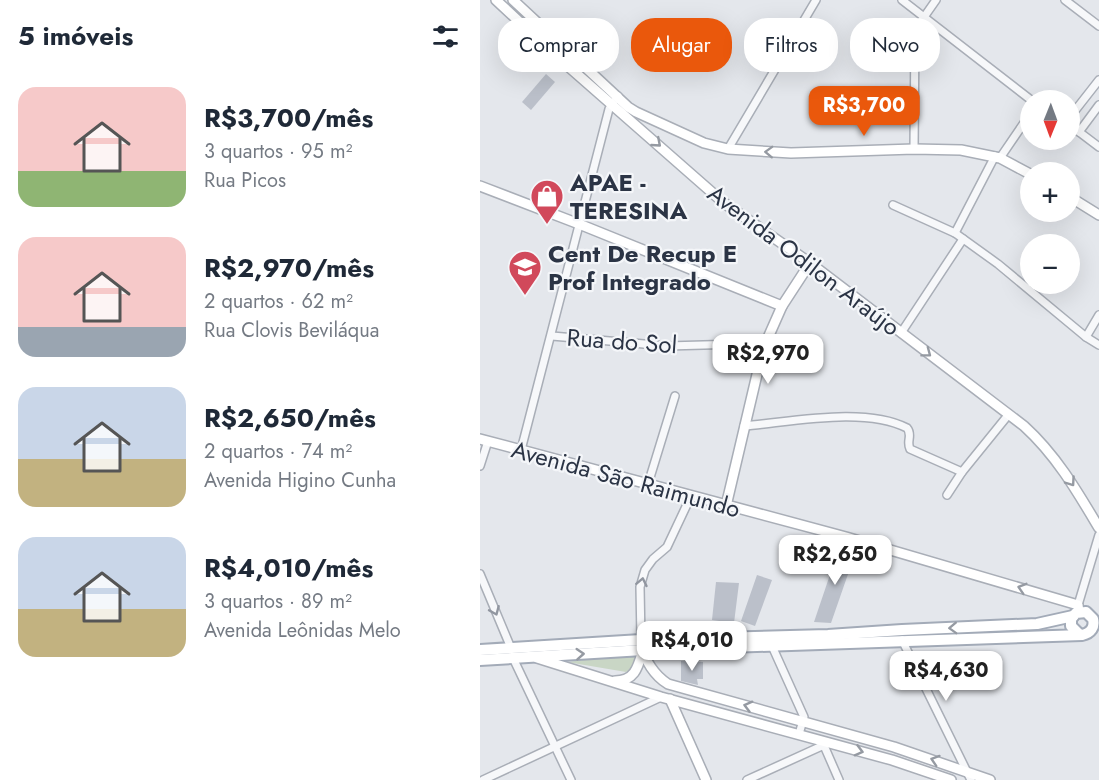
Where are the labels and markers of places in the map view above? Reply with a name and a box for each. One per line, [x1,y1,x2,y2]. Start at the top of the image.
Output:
pin: R$3,700 [809,86,919,137]
place label: APAE - TERESINA [569,165,688,228]
shop icon: APAE - TERESINA [529,178,565,225]
place label: Cent De Recup E Prof Integrado [548,236,737,299]
school or university icon: Cent De Recup E Prof Integrado [507,249,543,296]
pin: R$2,970 [713,334,823,385]
pin: R$2,650 [780,535,890,586]
pin: R$4,010 [637,621,747,672]
pin: R$4,630 [891,651,1001,702]

